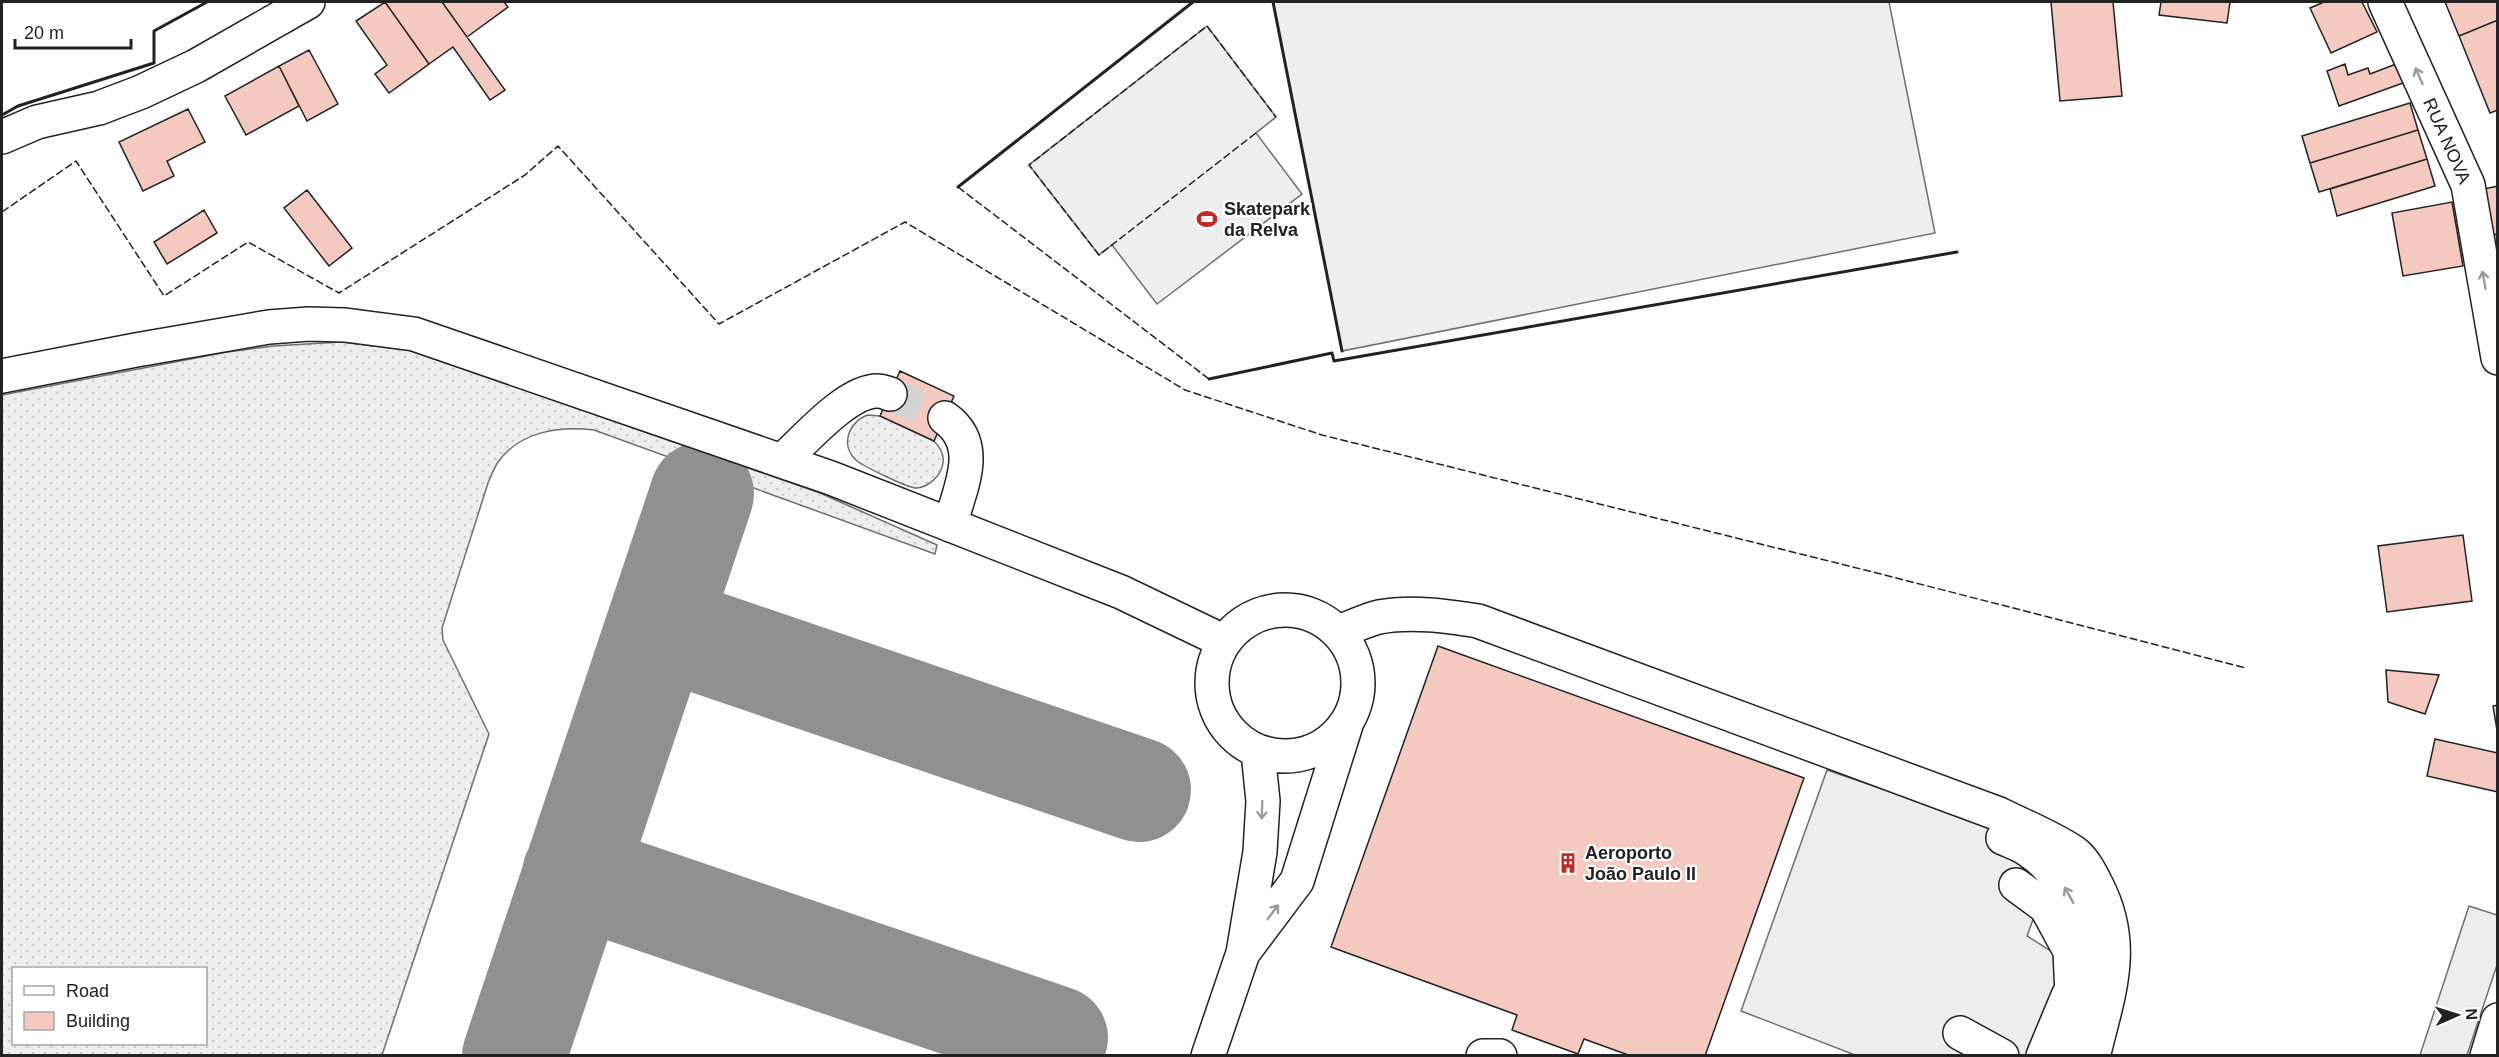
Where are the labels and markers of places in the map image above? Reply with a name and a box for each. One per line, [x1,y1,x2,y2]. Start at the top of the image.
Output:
place label: Skatepark da Relva [1224,199,1311,240]
sports icon: Skatepark da Relva [1195,207,1219,231]
place label: Aeroporto João Paulo II [1585,843,1696,884]
building icon: Aeroporto João Paulo II [1556,851,1580,875]

